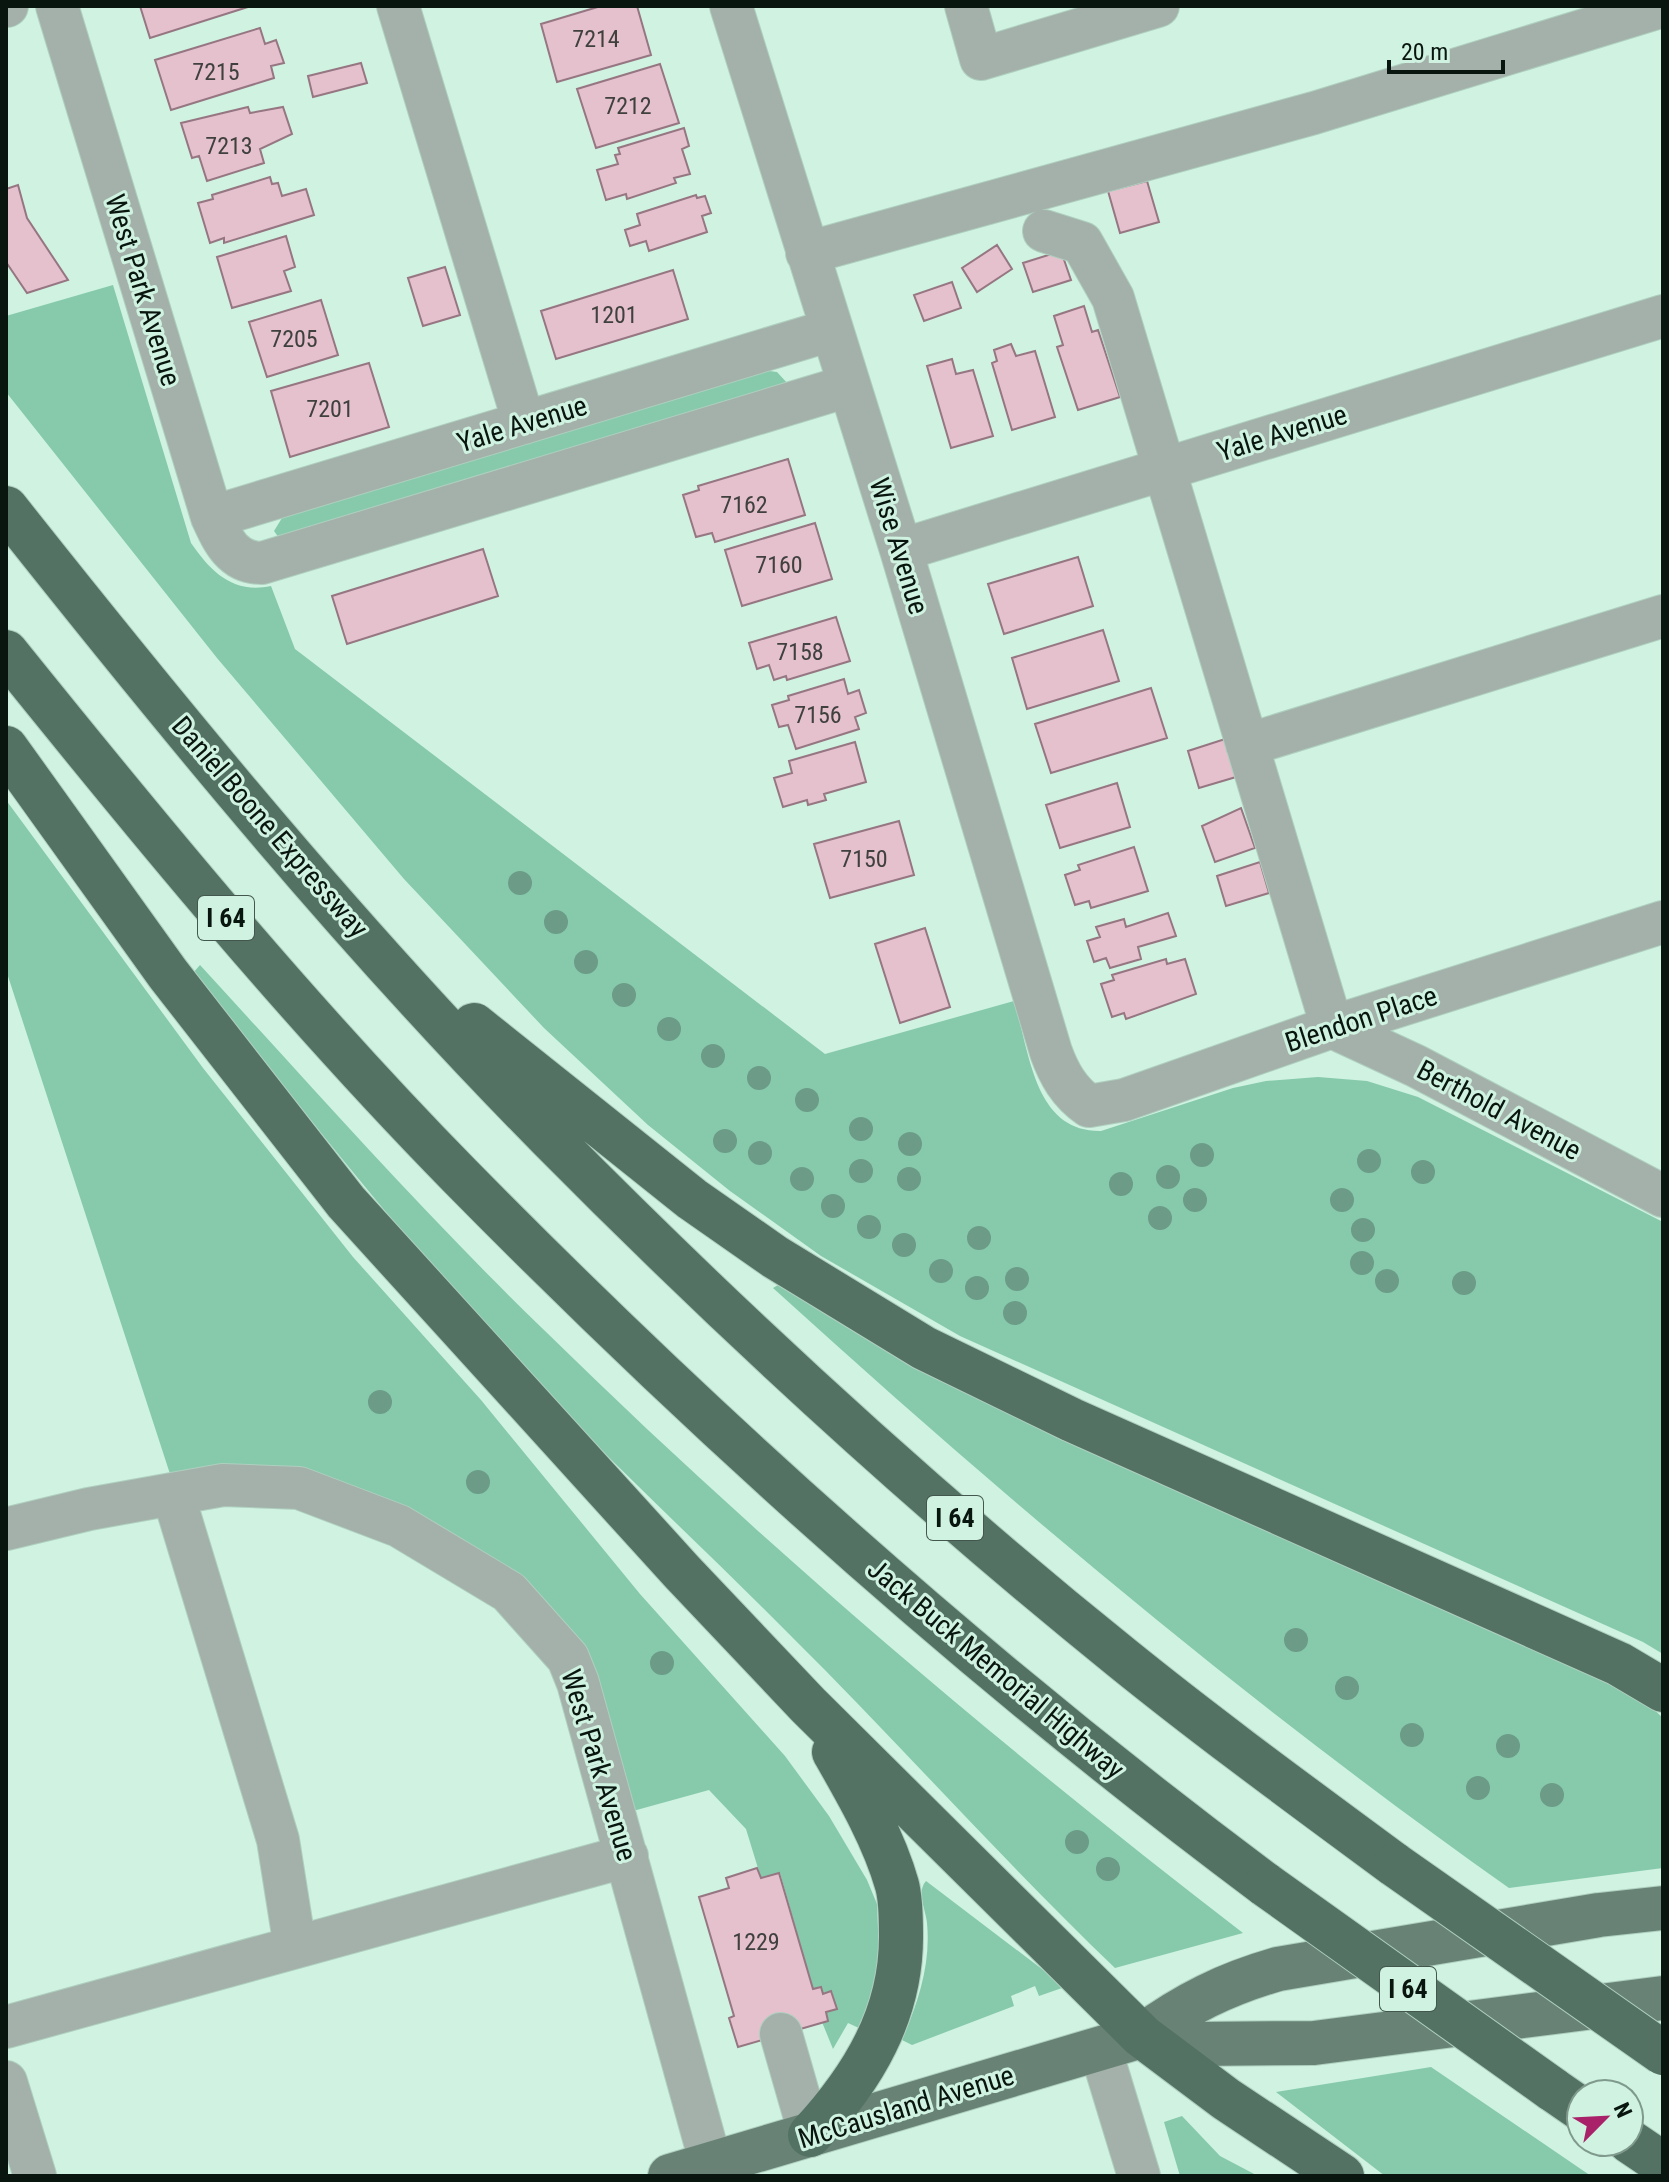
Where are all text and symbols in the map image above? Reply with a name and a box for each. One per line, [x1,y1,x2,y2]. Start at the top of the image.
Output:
scale bar [1389,24,1503,74]
house number: 7214 [572,25,620,53]
text: 20 m [1401,38,1448,66]
house number: 7215 [192,58,240,86]
house number: 7212 [604,92,652,120]
house number: 7213 [205,132,253,160]
street label: West Park Avenue [98,190,188,390]
house number: 1201 [590,301,638,329]
house number: 7205 [270,325,318,353]
street label: Yale Avenue [453,389,591,459]
house number: 7201 [306,395,354,423]
street label: Yale Avenue [1213,398,1351,468]
street label: Wise Avenue [863,474,935,618]
house number: 7162 [720,491,768,519]
house number: 7160 [755,551,803,579]
house number: 7158 [776,638,824,666]
house number: 7156 [794,701,842,729]
street label: Daniel Boone Expressway [165,710,375,944]
house number: 7150 [840,845,888,873]
road number: I 64 [198,896,254,940]
street label: Blendon Place [1281,979,1441,1059]
street label: Berthold Avenue [1411,1053,1587,1167]
road number: I 64 [927,1496,983,1540]
street label: Jack Buck Memorial Highway [861,1552,1131,1786]
street label: West Park Avenue [554,1665,644,1865]
house number: 1229 [732,1928,780,1956]
road number: I 64 [1380,1967,1436,2011]
street label: McCausland Avenue [794,2058,1018,2156]
north arrow [1565,2078,1645,2158]
text: N [1609,2099,1637,2121]

